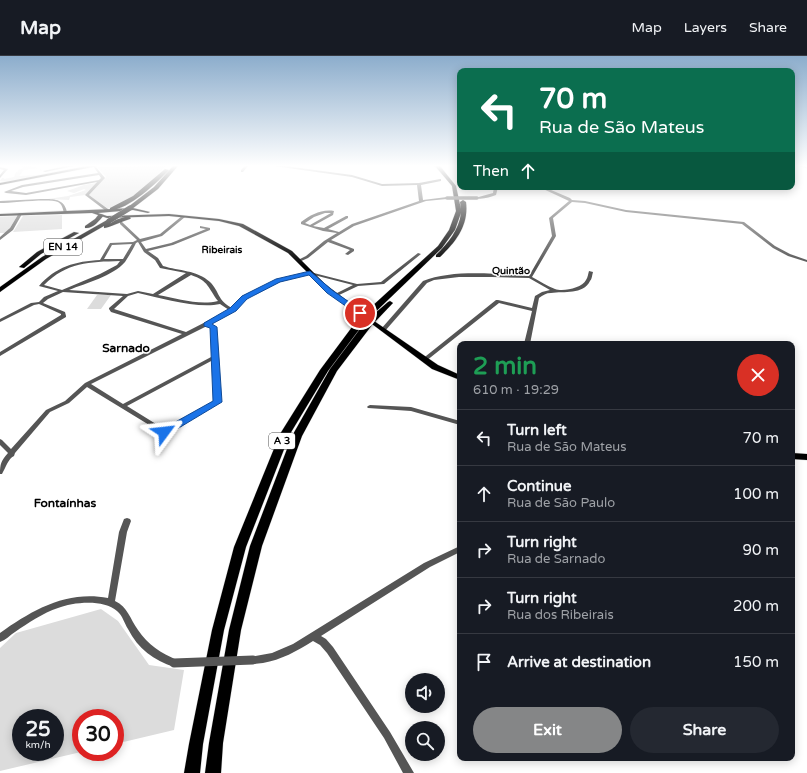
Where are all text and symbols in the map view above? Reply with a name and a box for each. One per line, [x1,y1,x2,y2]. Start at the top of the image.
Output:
text: Map [20,17,61,39]
text: Map [632,19,662,36]
text: Layers [684,19,727,36]
text: Share [749,19,787,36]
text: 70 m [539,82,607,116]
icon: left [473,84,525,136]
text: Rua de São Mateus [539,116,704,138]
icon: ahead [517,160,539,182]
text: Then [473,162,509,180]
road number: EN 14 [44,239,82,255]
district label: Ribeirais [202,244,243,256]
district label: Quintão [492,265,530,277]
pin [343,296,377,330]
icon: arrive [349,302,371,324]
district label: Sarnado [102,341,150,355]
text: 2 min [473,352,537,381]
button: close [737,354,779,396]
text: 610 m · 19:29 [473,382,559,398]
position arrow [143,411,185,453]
text: Turn left [507,421,567,439]
icon: left [473,427,495,449]
text: 70 m [742,429,779,447]
road number: A 3 [269,433,295,449]
text: Rua de São Mateus [507,439,627,455]
text: Continue [507,477,571,495]
icon: ahead [473,483,495,505]
text: 100 m [733,485,779,503]
text: Rua de São Paulo [507,495,615,511]
district label: Fontaínhas [34,496,97,510]
text: Turn right [507,533,577,551]
icon: right [473,539,495,561]
text: 90 m [742,541,779,559]
text: Rua de Sarnado [507,551,605,567]
text: Turn right [507,589,577,607]
icon: right [473,595,495,617]
text: 200 m [733,597,779,615]
text: Rua dos Ribeirais [507,607,614,623]
icon: arrive [473,651,495,673]
text: Arrive at destination [507,653,651,671]
text: 150 m [733,653,779,671]
map controls [405,673,445,761]
button: sound [405,673,445,713]
button: Exit [473,707,622,753]
button: Share [630,707,779,753]
speed limit sign: 30 [72,709,124,761]
text: 25 [25,718,51,742]
button: search [405,721,445,761]
text: km/h [25,739,51,751]

